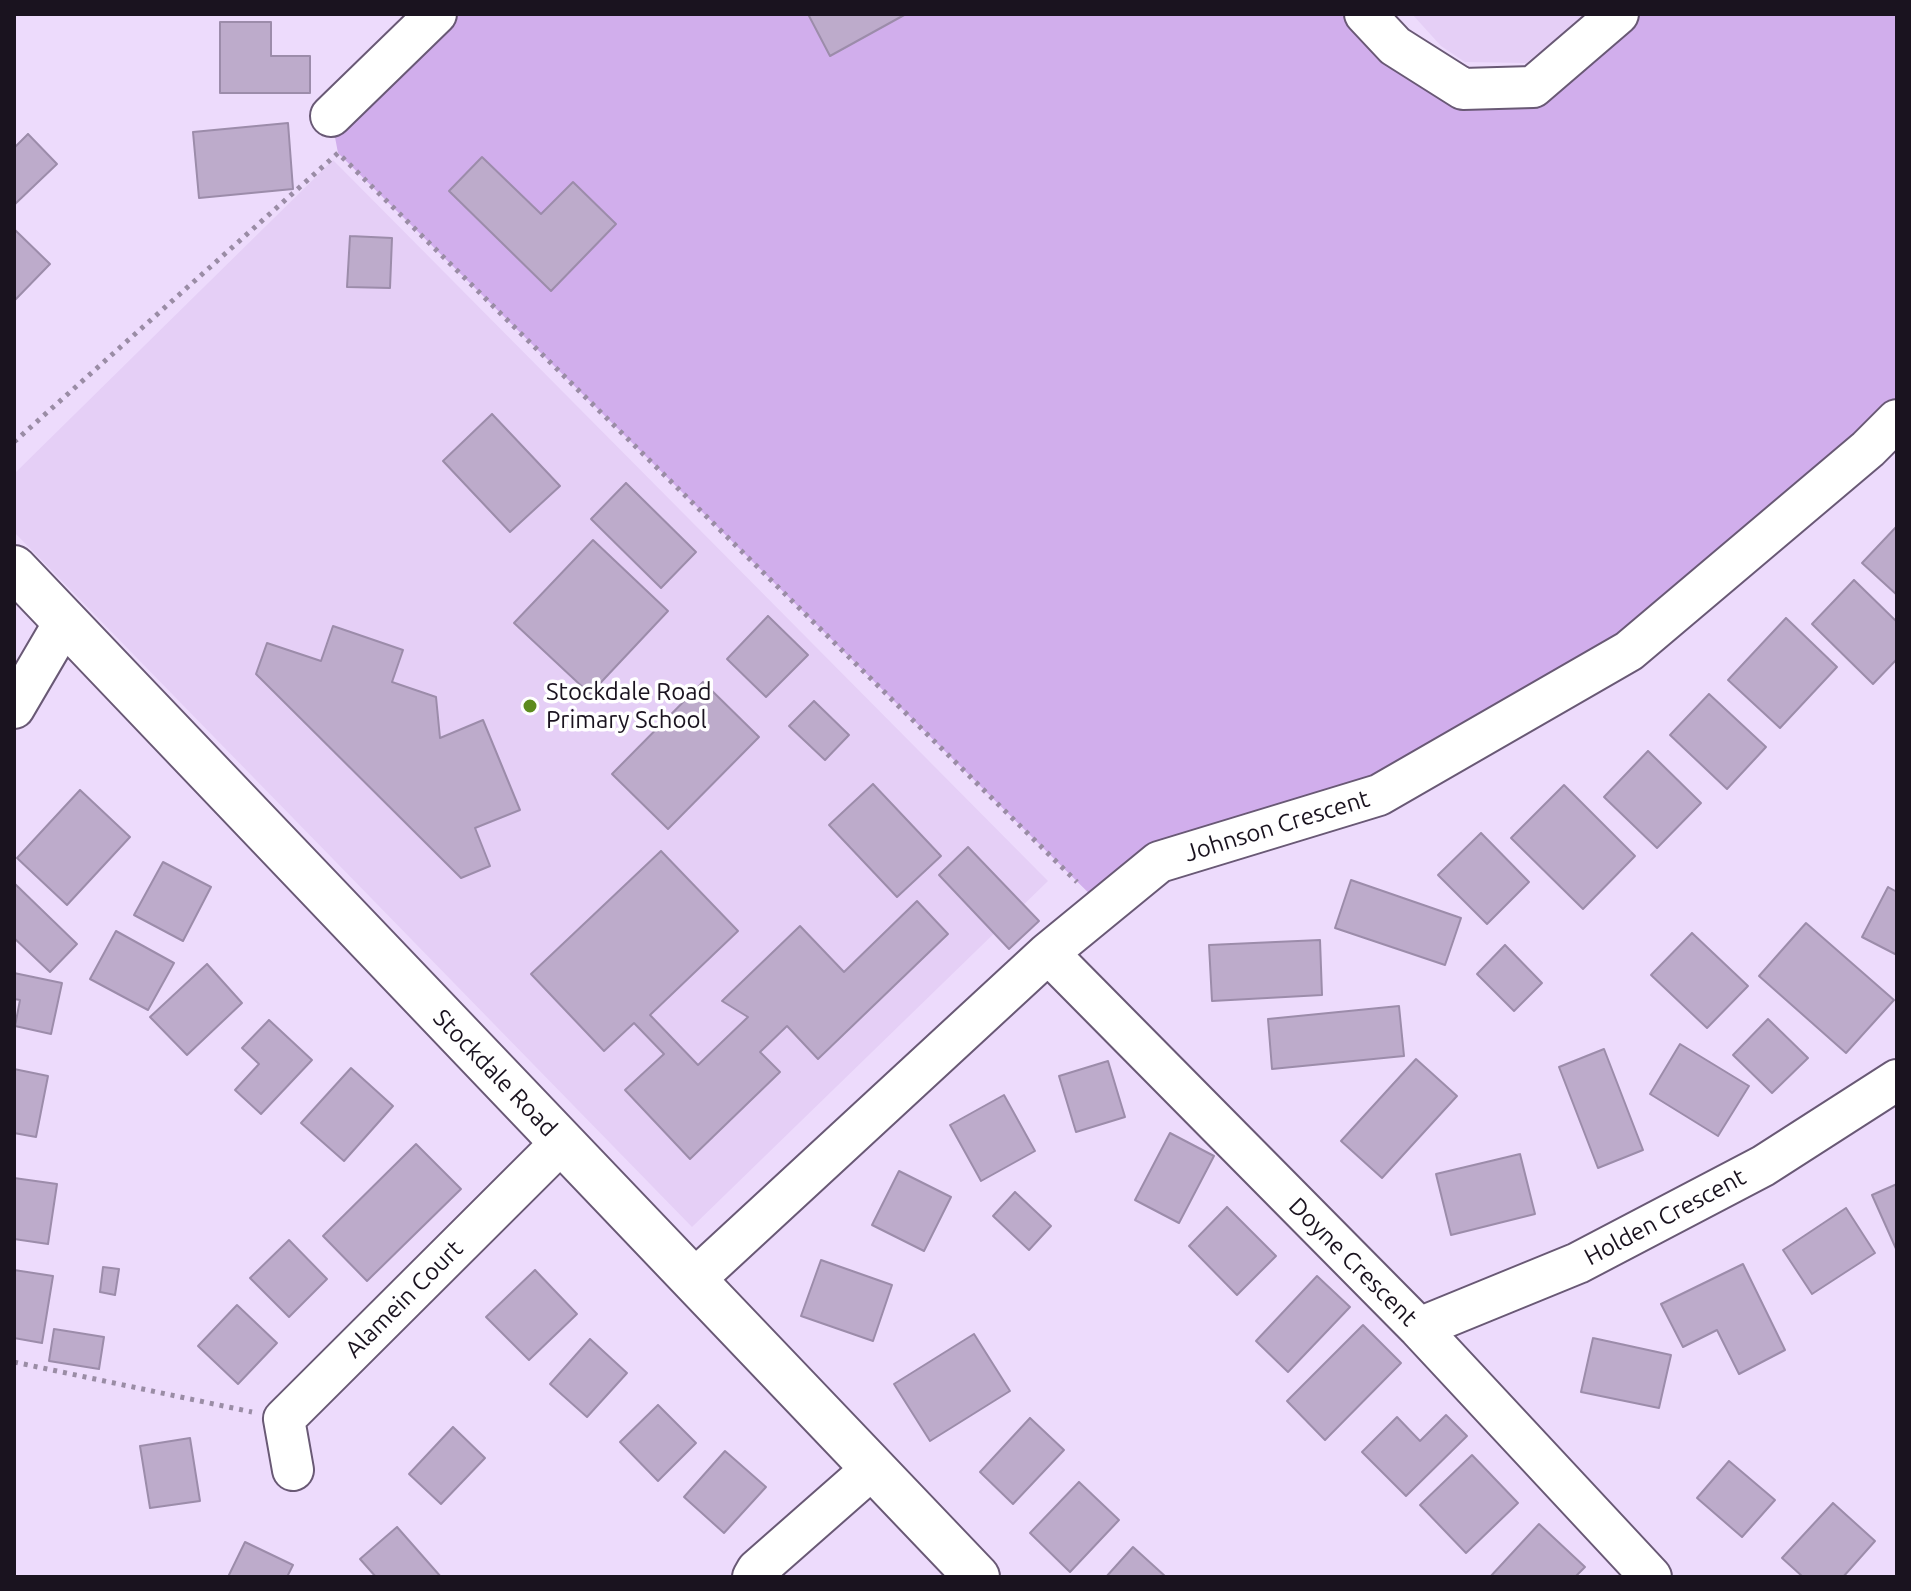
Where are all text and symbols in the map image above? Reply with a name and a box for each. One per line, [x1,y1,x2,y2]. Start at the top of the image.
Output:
place label: Stockdale Road Primary School [546,678,712,734]
marker: Stockdale Road Primary School [521,697,539,715]
street label: Johnson Crescent [1181,784,1373,868]
street label: Stockdale Road [427,1003,563,1143]
street label: Holden Crescent [1579,1162,1751,1272]
street label: Doyne Crescent [1283,1192,1423,1332]
street label: Alamein Court [339,1234,469,1364]

